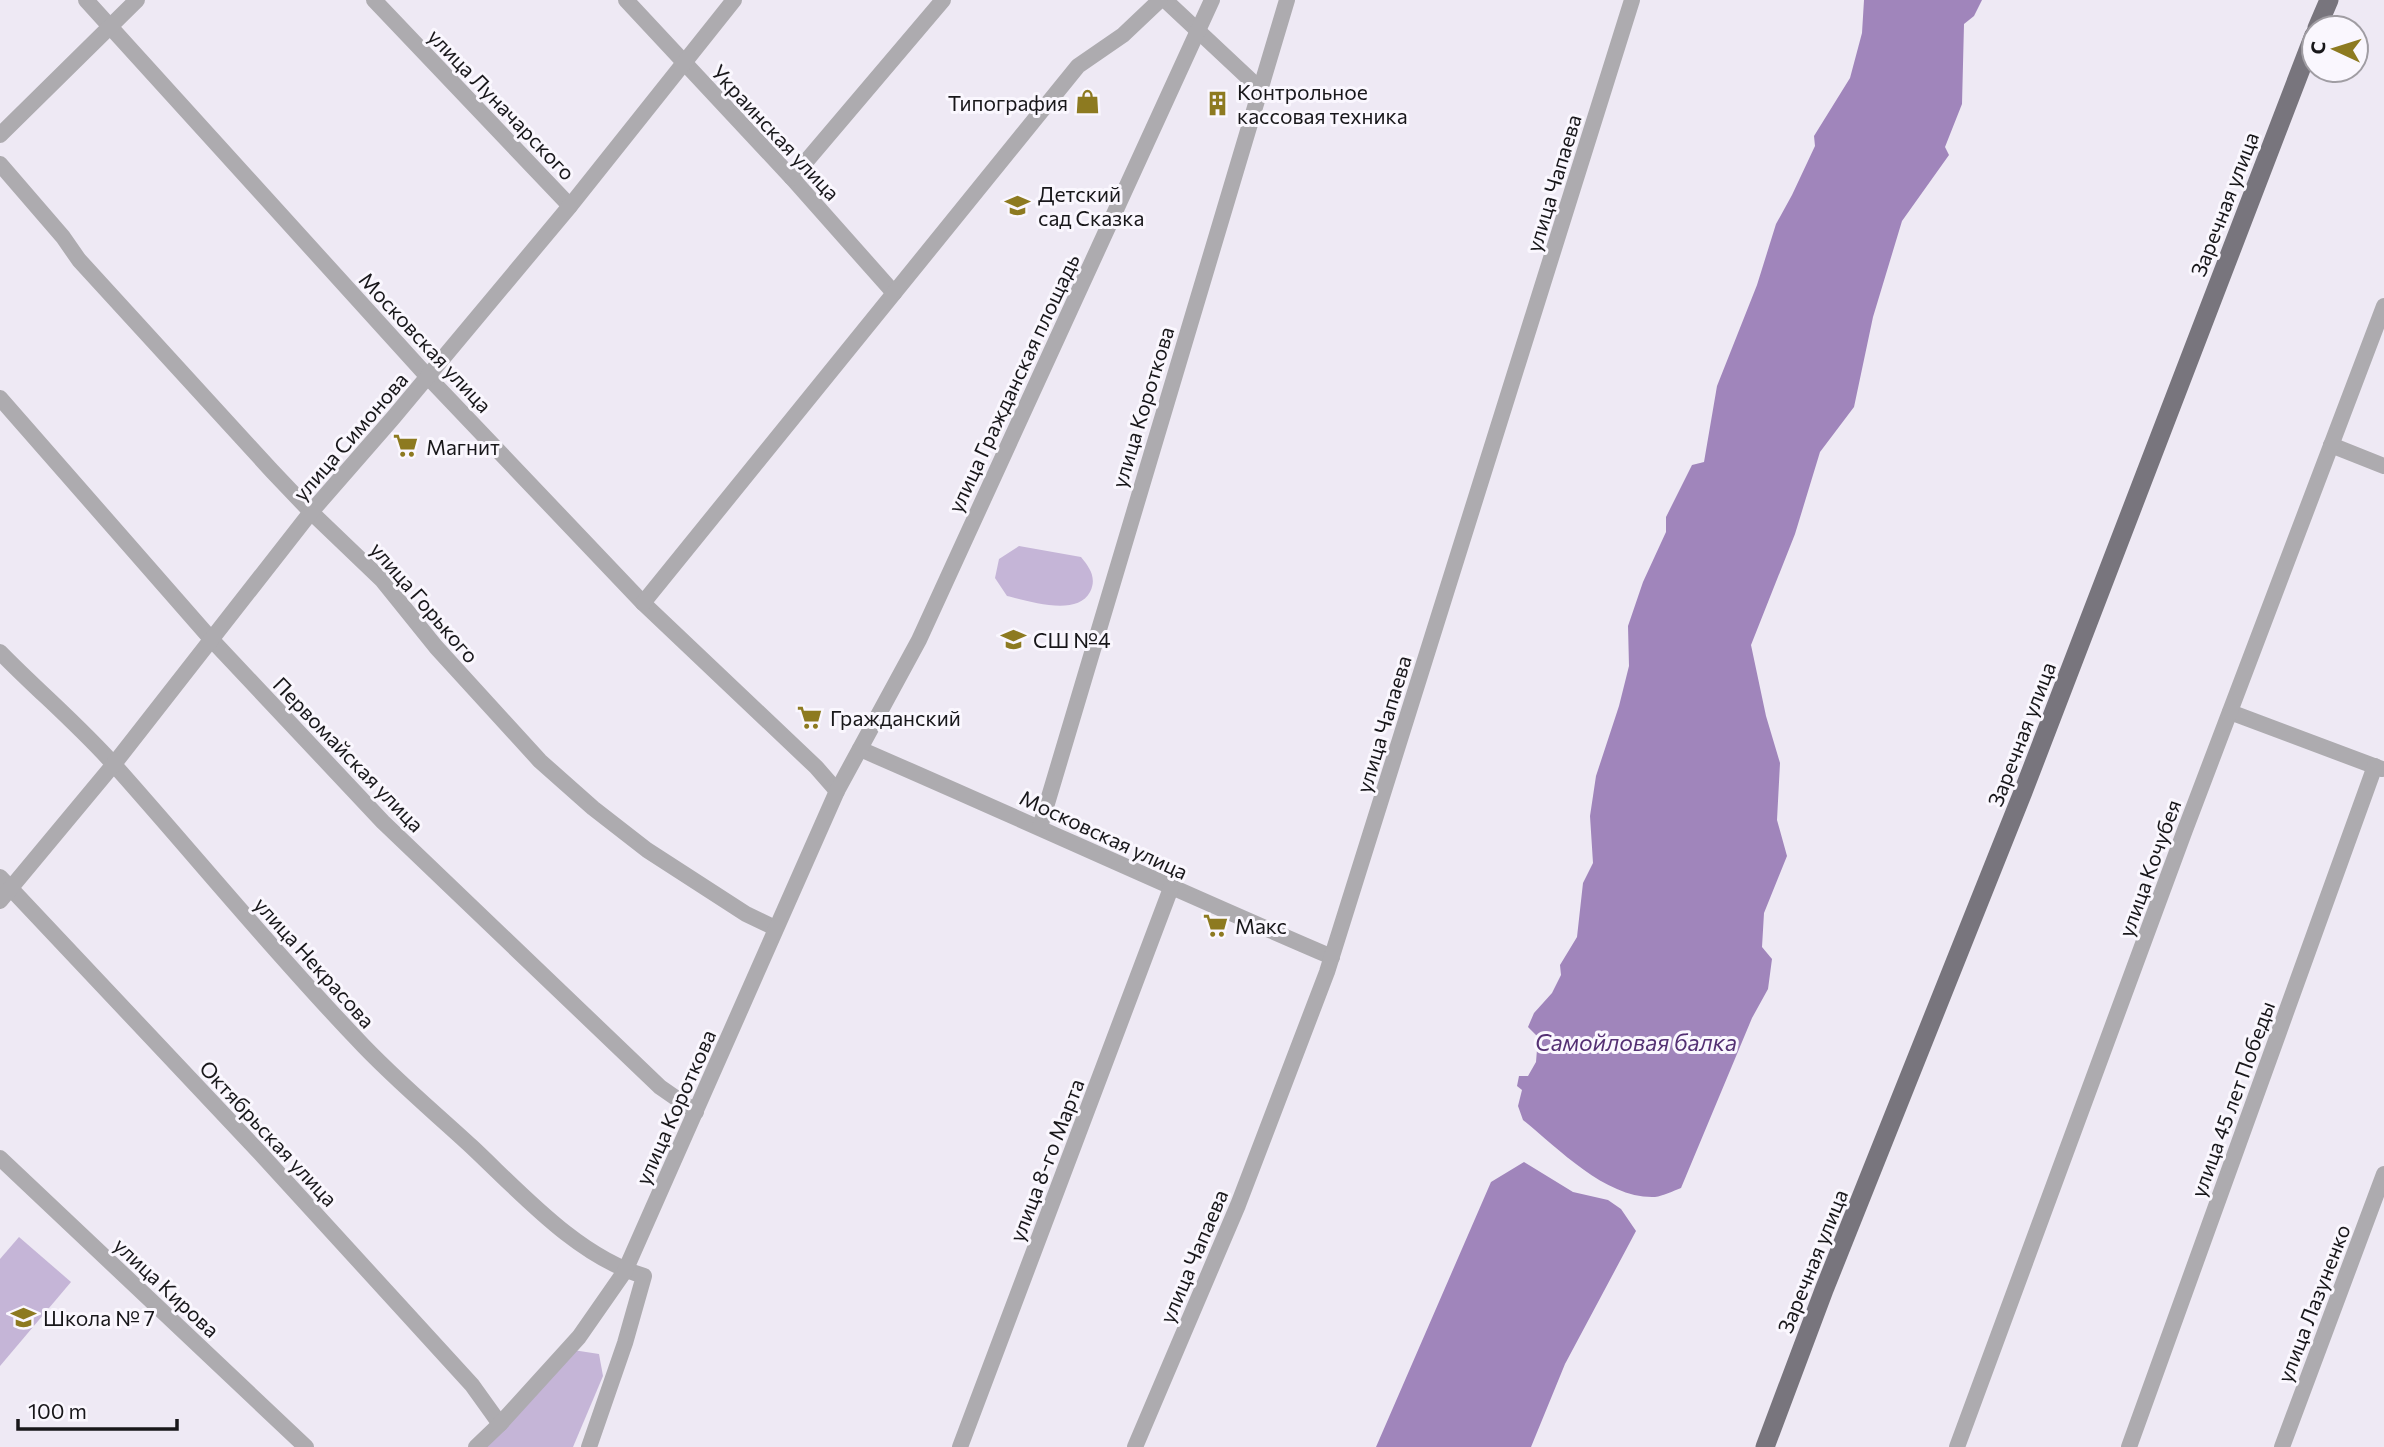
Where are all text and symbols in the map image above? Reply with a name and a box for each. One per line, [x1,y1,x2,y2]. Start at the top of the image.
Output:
north arrow [2300,14,2370,84]
street label: улица Луначарского [423,23,581,185]
text: С [2306,40,2329,55]
street label: Украинская улица [707,59,845,205]
place label: Контрольное кассовая техника [1237,79,1408,128]
shop icon: Типография [1074,88,1102,116]
building icon: Контрольное кассовая техника [1203,89,1231,117]
place label: Типография [948,90,1068,115]
street label: улица Чапаева [1520,111,1586,255]
street label: Заречная улица [2185,128,2263,280]
place label: Детский сад Сказка [1038,181,1144,230]
school or university icon: Детский сад Сказка [1004,191,1032,219]
street label: улица Гражданская площадь [942,250,1084,516]
street label: Московская улица [355,267,497,417]
street label: улица Короткова [1106,323,1178,491]
street label: улица Симонова [287,367,413,505]
supermarket icon: Магнит [392,432,420,460]
place label: Магнит [426,434,500,459]
street label: улица Горького [366,536,484,668]
school or university icon: СШ №4 [999,625,1027,653]
place label: СШ №4 [1033,627,1111,652]
street label: улица Чапаева [1350,652,1416,796]
street label: Заречная улица [1982,658,2060,810]
street label: Первомайская улица [269,671,429,837]
supermarket icon: Гражданский [796,703,824,731]
place label: Гражданский [830,705,961,730]
street label: Московская улица [1016,784,1192,884]
street label: улица Кочубея [2113,796,2185,940]
street label: улица Некрасова [250,891,380,1033]
supermarket icon: Макс [1201,911,1229,939]
place label: Макс [1235,913,1287,938]
street label: улица 45 лет Победы [2185,998,2279,1200]
street label: улица Короткова [630,1026,720,1188]
water label: Самойловая балка [1535,1028,1737,1056]
street label: Октябрьская улица [195,1055,343,1211]
street label: улица 8-го Марта [1003,1075,1089,1245]
street label: Заречная улица [1772,1185,1852,1337]
street label: улица Чапаева [1154,1186,1232,1326]
street label: улица Лазуненко [2271,1220,2355,1386]
street label: улица Кирова [109,1232,225,1342]
school or university icon: Школа № 7 [9,1303,37,1331]
place label: Школа № 7 [43,1305,155,1330]
scale bar [18,1388,177,1432]
text: 100 m [28,1398,87,1423]

